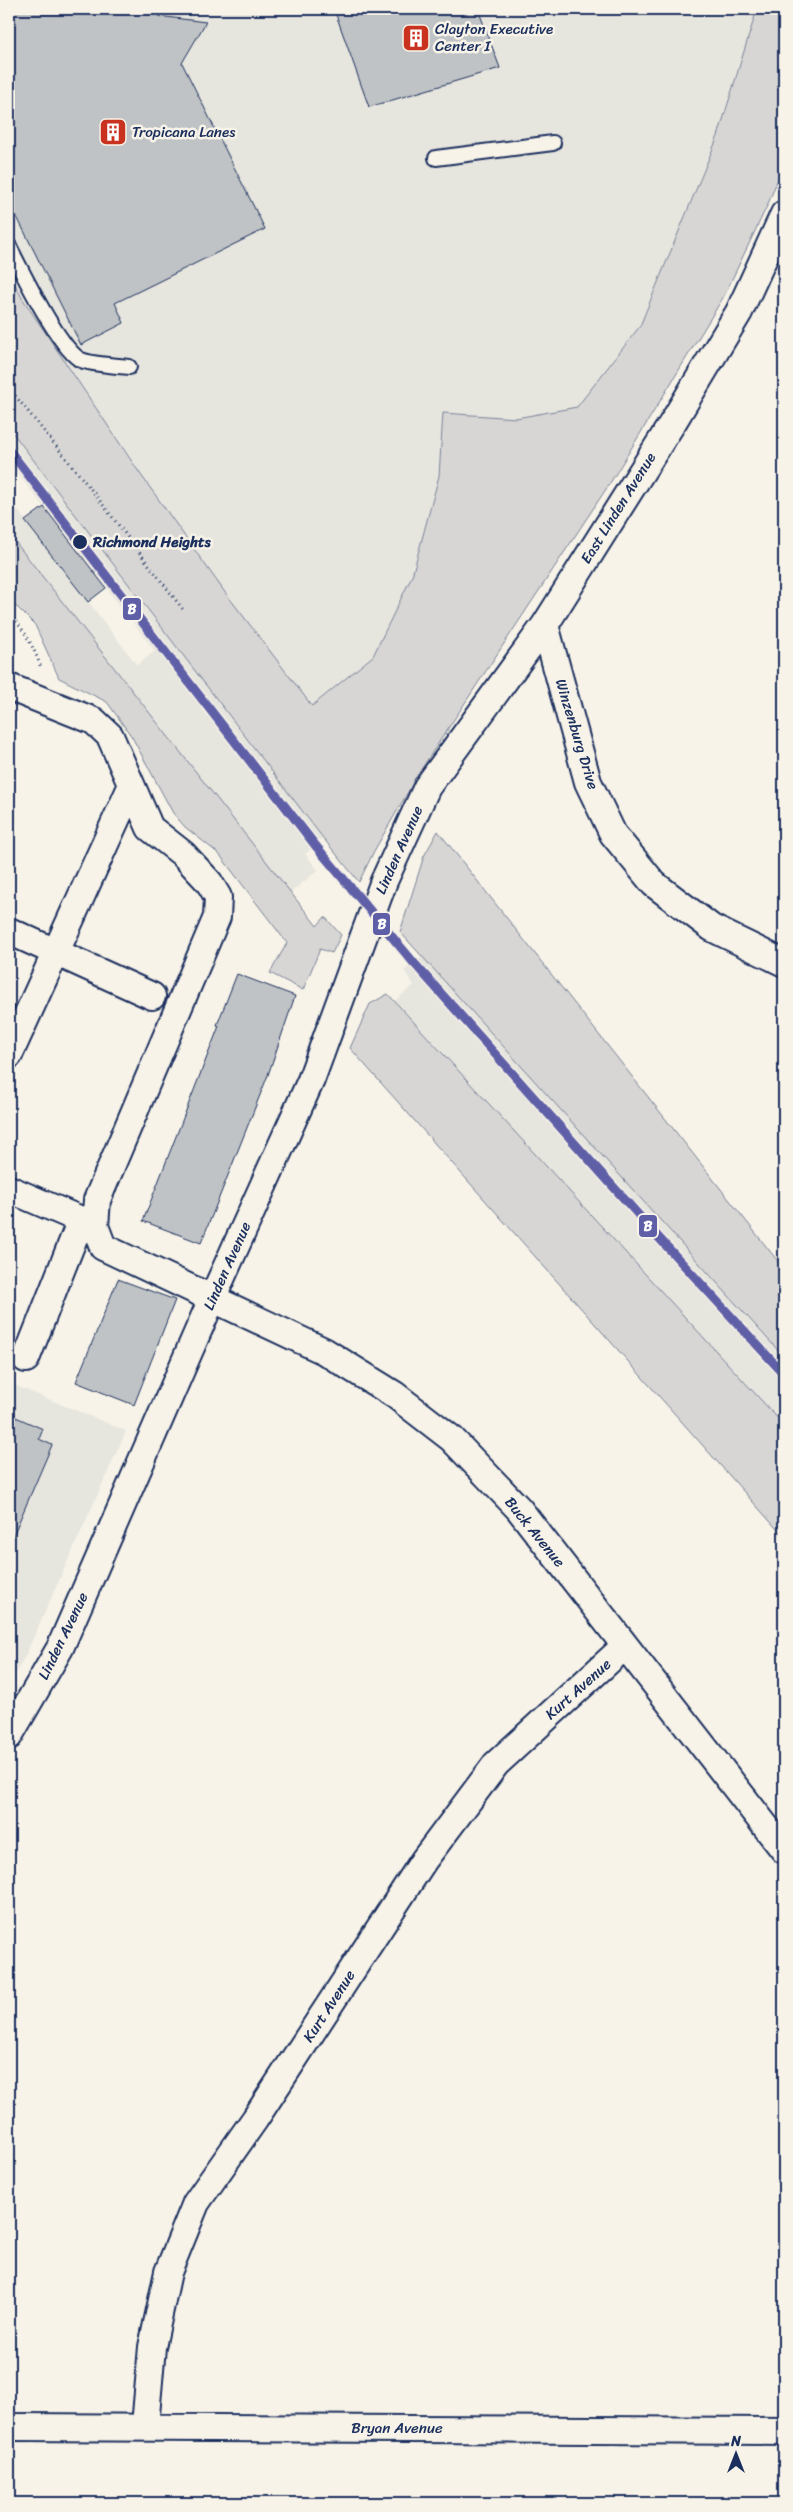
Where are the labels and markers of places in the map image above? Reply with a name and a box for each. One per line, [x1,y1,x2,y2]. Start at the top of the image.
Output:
place label: Clayton Executive Center I [435,16,553,59]
building icon: Clayton Executive Center I [401,23,431,53]
building icon: Tropicana Lanes [98,117,128,147]
place label: Tropicana Lanes [132,119,236,145]
place label: Richmond Heights [92,529,212,555]
marker: Richmond Heights [71,533,89,551]

